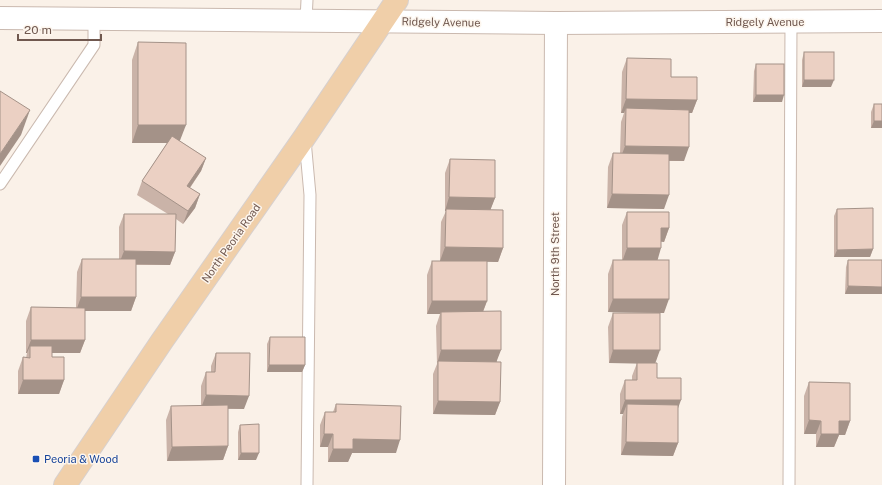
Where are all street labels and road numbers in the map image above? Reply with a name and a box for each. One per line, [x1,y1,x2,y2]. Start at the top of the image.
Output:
street label: Ridgely Avenue [401,15,481,29]
street label: Ridgely Avenue [726,16,804,28]
street label: North Peoria Road [199,201,263,285]
street label: North 9th Street [549,212,561,296]

